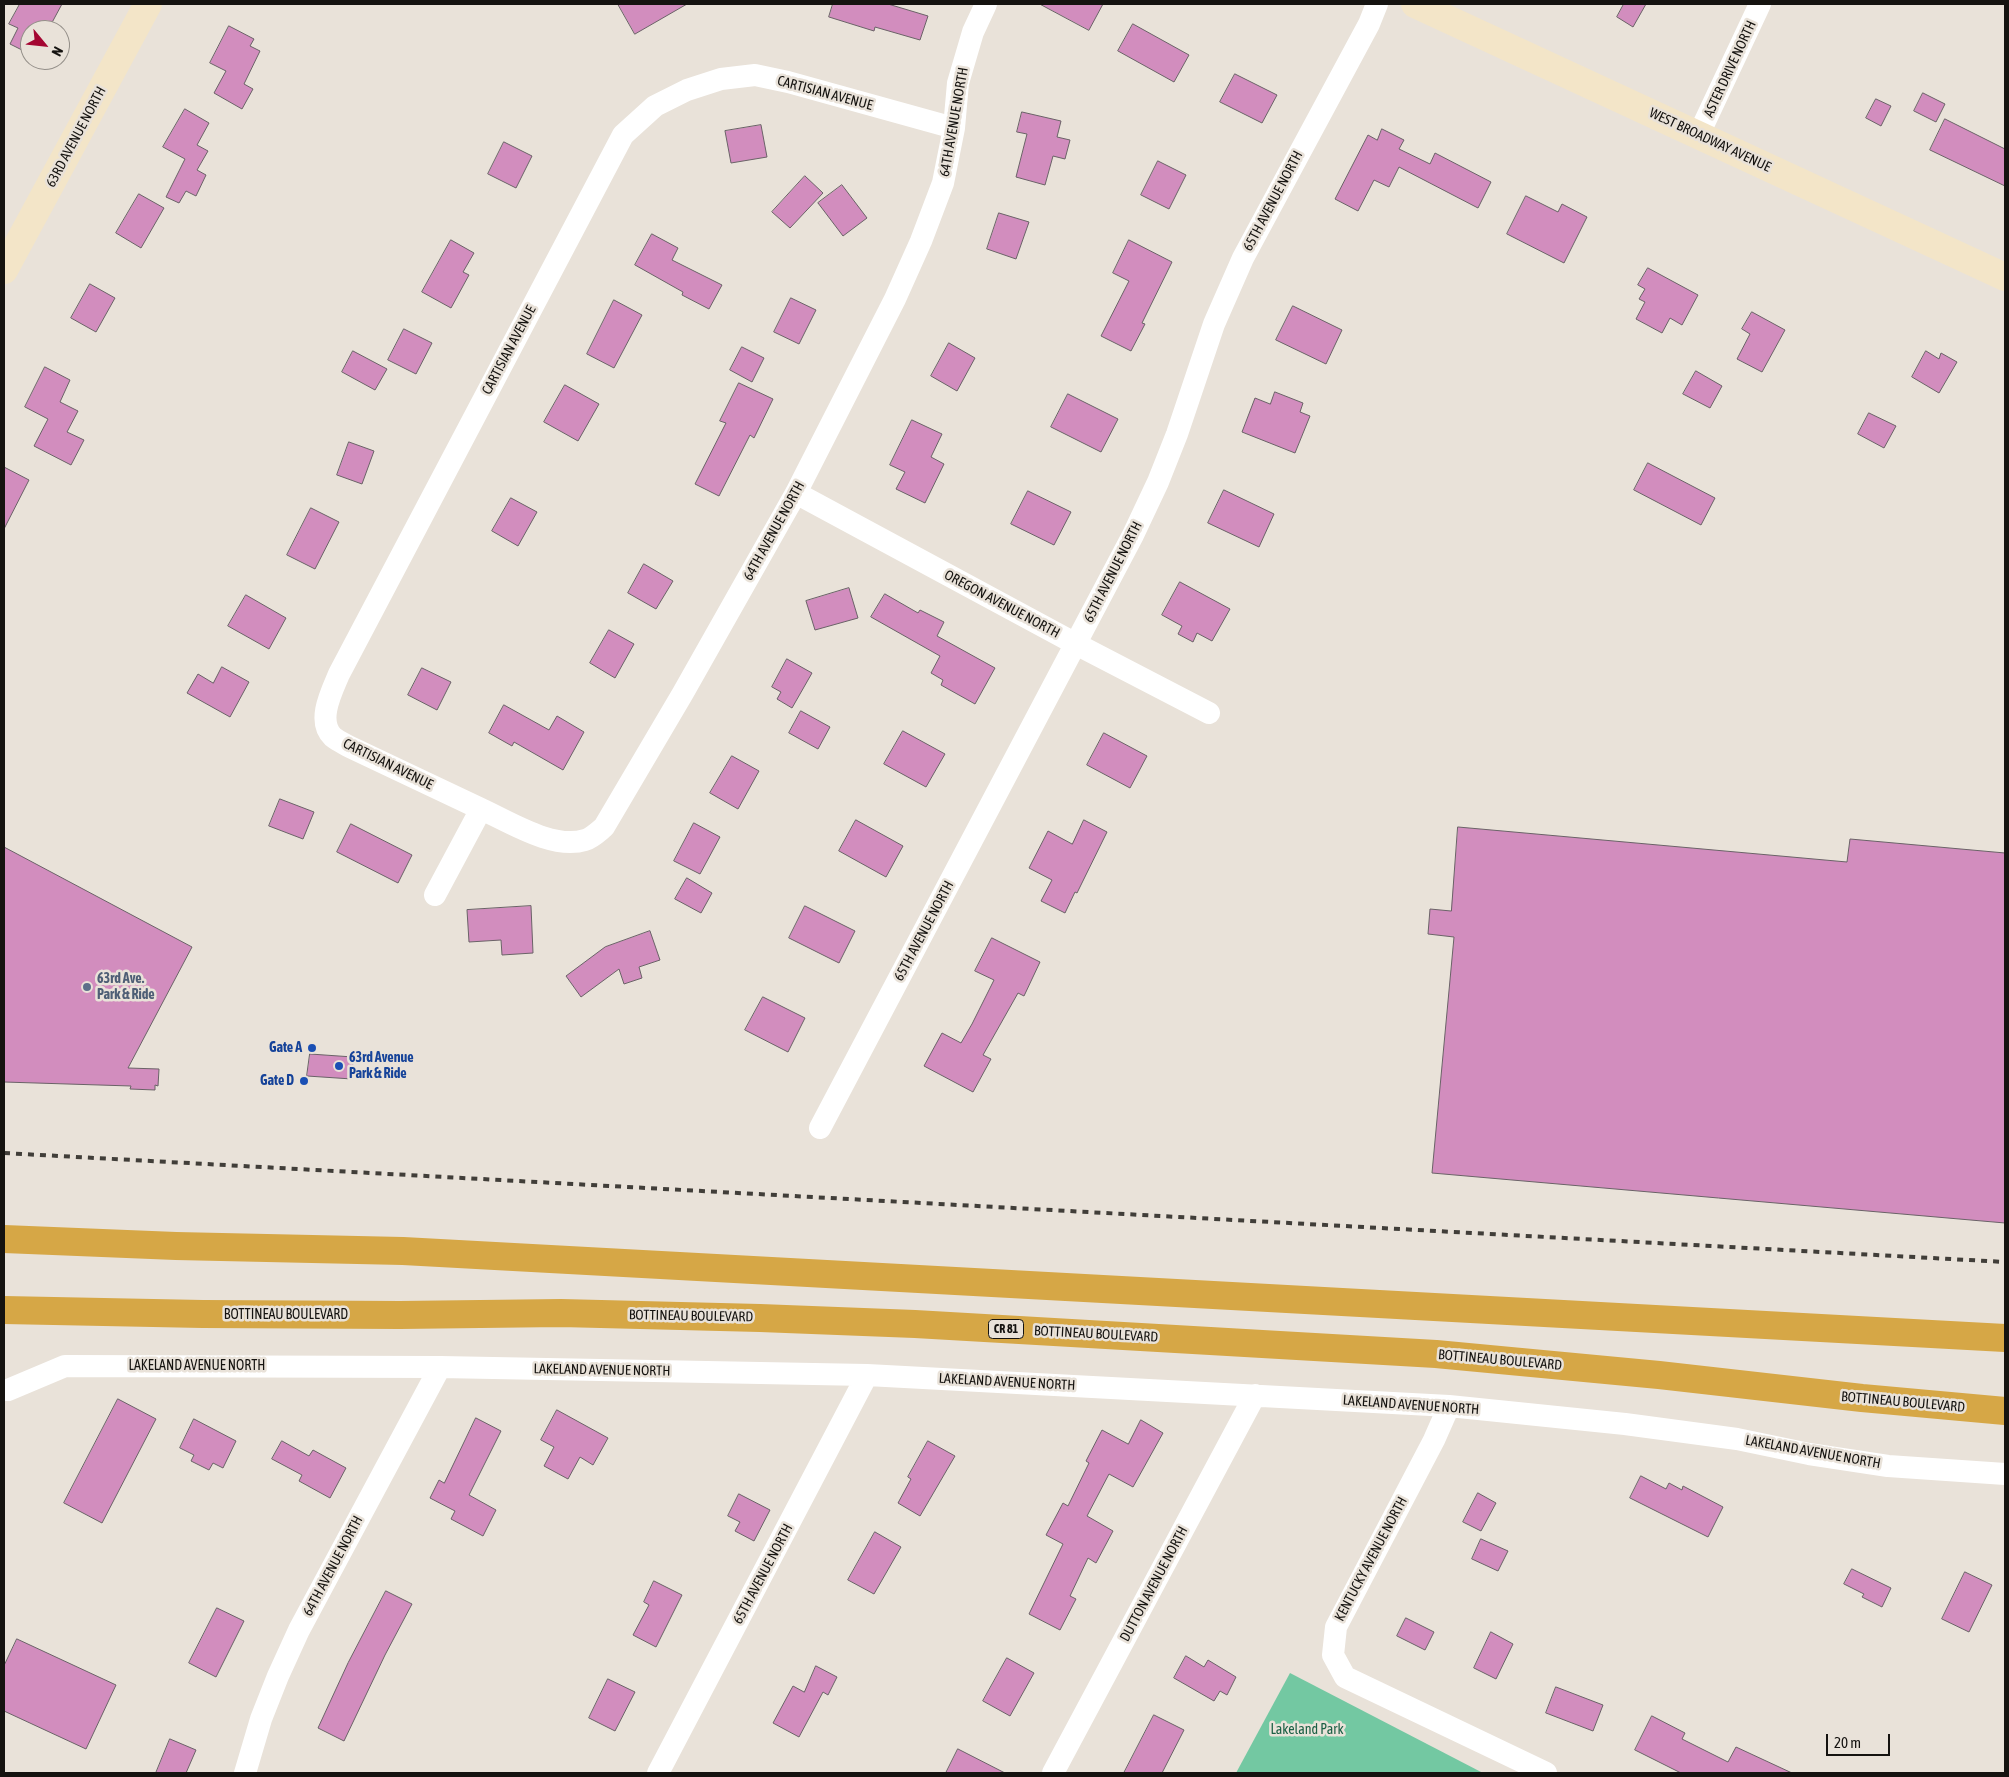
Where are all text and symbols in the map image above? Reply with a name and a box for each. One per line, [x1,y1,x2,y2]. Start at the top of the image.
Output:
street label: ASTER DRIVE NORTH [1700,18,1760,120]
north arrow [20,20,70,70]
text: N [48,44,66,59]
street label: 64TH AVENUE NORTH [936,66,972,178]
street label: CARTISIAN AVENUE [775,72,875,114]
street label: 63RD AVENUE NORTH [42,84,110,190]
street label: WEST BROADWAY AVENUE [1646,104,1774,176]
street label: 65TH AVENUE NORTH [1240,148,1306,254]
street label: CARTISIAN AVENUE [479,303,539,397]
street label: 64TH AVENUE NORTH [740,478,808,584]
street label: 65TH AVENUE NORTH [1080,519,1146,625]
street label: OREGON AVENUE NORTH [941,566,1063,642]
street label: CARTISIAN AVENUE [340,735,436,793]
street label: 65TH AVENUE NORTH [891,878,957,984]
place label: 63rd Ave. Park & Ride [97,971,155,1004]
marker: 63rd Ave. Park & Ride [81,981,93,993]
place label: Gate A [269,1040,302,1056]
marker: Gate A [306,1042,318,1054]
place label: 63rd Avenue Park & Ride [349,1050,414,1082]
marker: 63rd Avenue Park & Ride [333,1060,345,1072]
place label: Gate D [260,1073,294,1089]
marker: Gate D [298,1075,310,1087]
street label: BOTTINEAU BOULEVARD [224,1307,348,1323]
street label: BOTTINEAU BOULEVARD [629,1307,753,1325]
road number: CR 81 [988,1320,1024,1338]
street label: BOTTINEAU BOULEVARD [1033,1322,1159,1346]
street label: BOTTINEAU BOULEVARD [1437,1346,1563,1374]
street label: LAKELAND AVENUE NORTH [129,1358,265,1374]
street label: LAKELAND AVENUE NORTH [533,1360,671,1380]
street label: LAKELAND AVENUE NORTH [938,1370,1076,1394]
street label: BOTTINEAU BOULEVARD [1840,1388,1966,1416]
street label: LAKELAND AVENUE NORTH [1342,1392,1480,1418]
street label: LAKELAND AVENUE NORTH [1744,1432,1882,1472]
street label: KENTUCKY AVENUE NORTH [1331,1494,1411,1624]
street label: 64TH AVENUE NORTH [300,1513,366,1619]
street label: 65TH AVENUE NORTH [730,1521,796,1627]
street label: DUTTON AVENUE NORTH [1117,1524,1191,1644]
park label: Lakeland Park [1270,1722,1344,1738]
scale bar [1829,1724,1893,1756]
text: 20 m [1834,1734,1861,1751]

